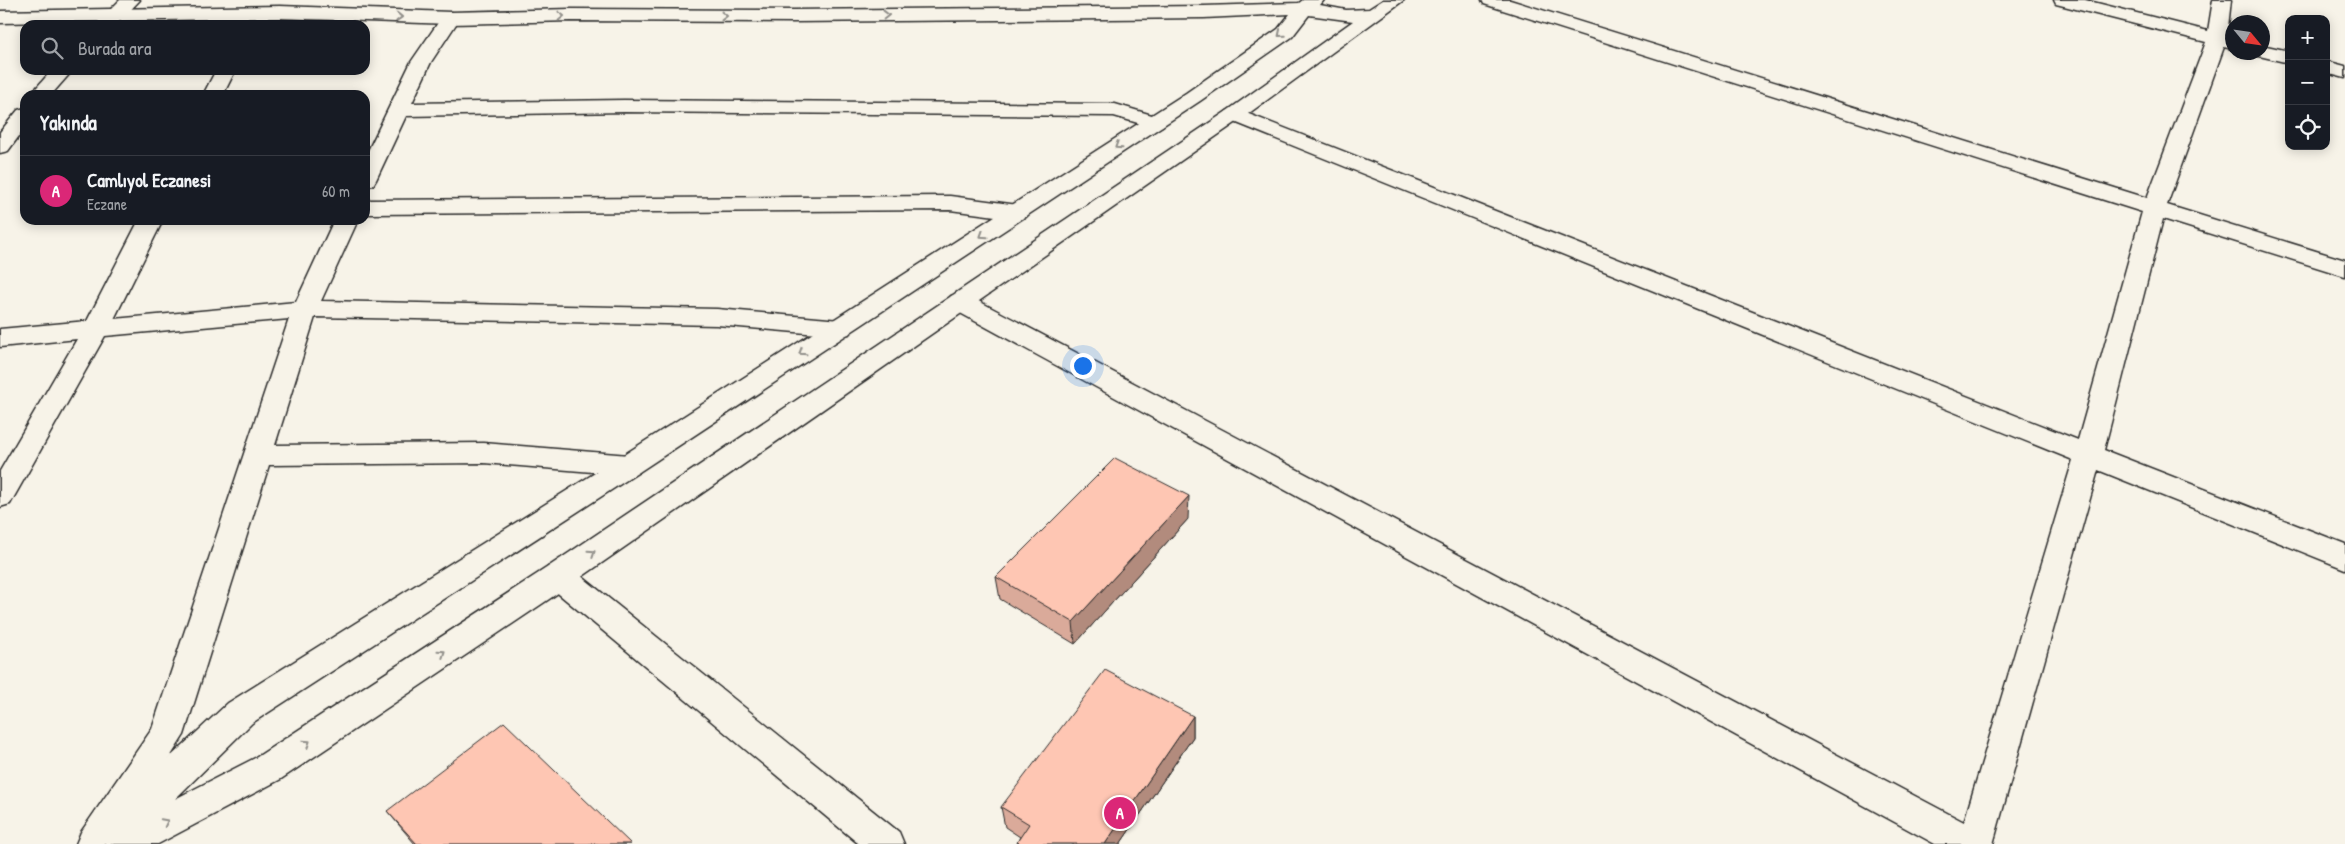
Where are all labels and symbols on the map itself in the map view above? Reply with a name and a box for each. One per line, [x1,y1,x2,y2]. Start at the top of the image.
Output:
one-way arrow [557,10,565,21]
one-way arrow [882,10,890,20]
one-way arrow [395,11,403,22]
one-way arrow [720,11,728,21]
north arrow [2225,15,2270,60]
one-way arrow [1278,29,1287,37]
one-way arrow [1115,140,1124,149]
one-way arrow [979,229,988,238]
one-way arrow [799,346,808,356]
your location [1070,353,1096,379]
one-way arrow [586,550,596,559]
one-way arrow [437,650,446,659]
one-way arrow [302,739,311,749]
pin: A [1104,794,1136,832]
one-way arrow [160,818,169,828]

